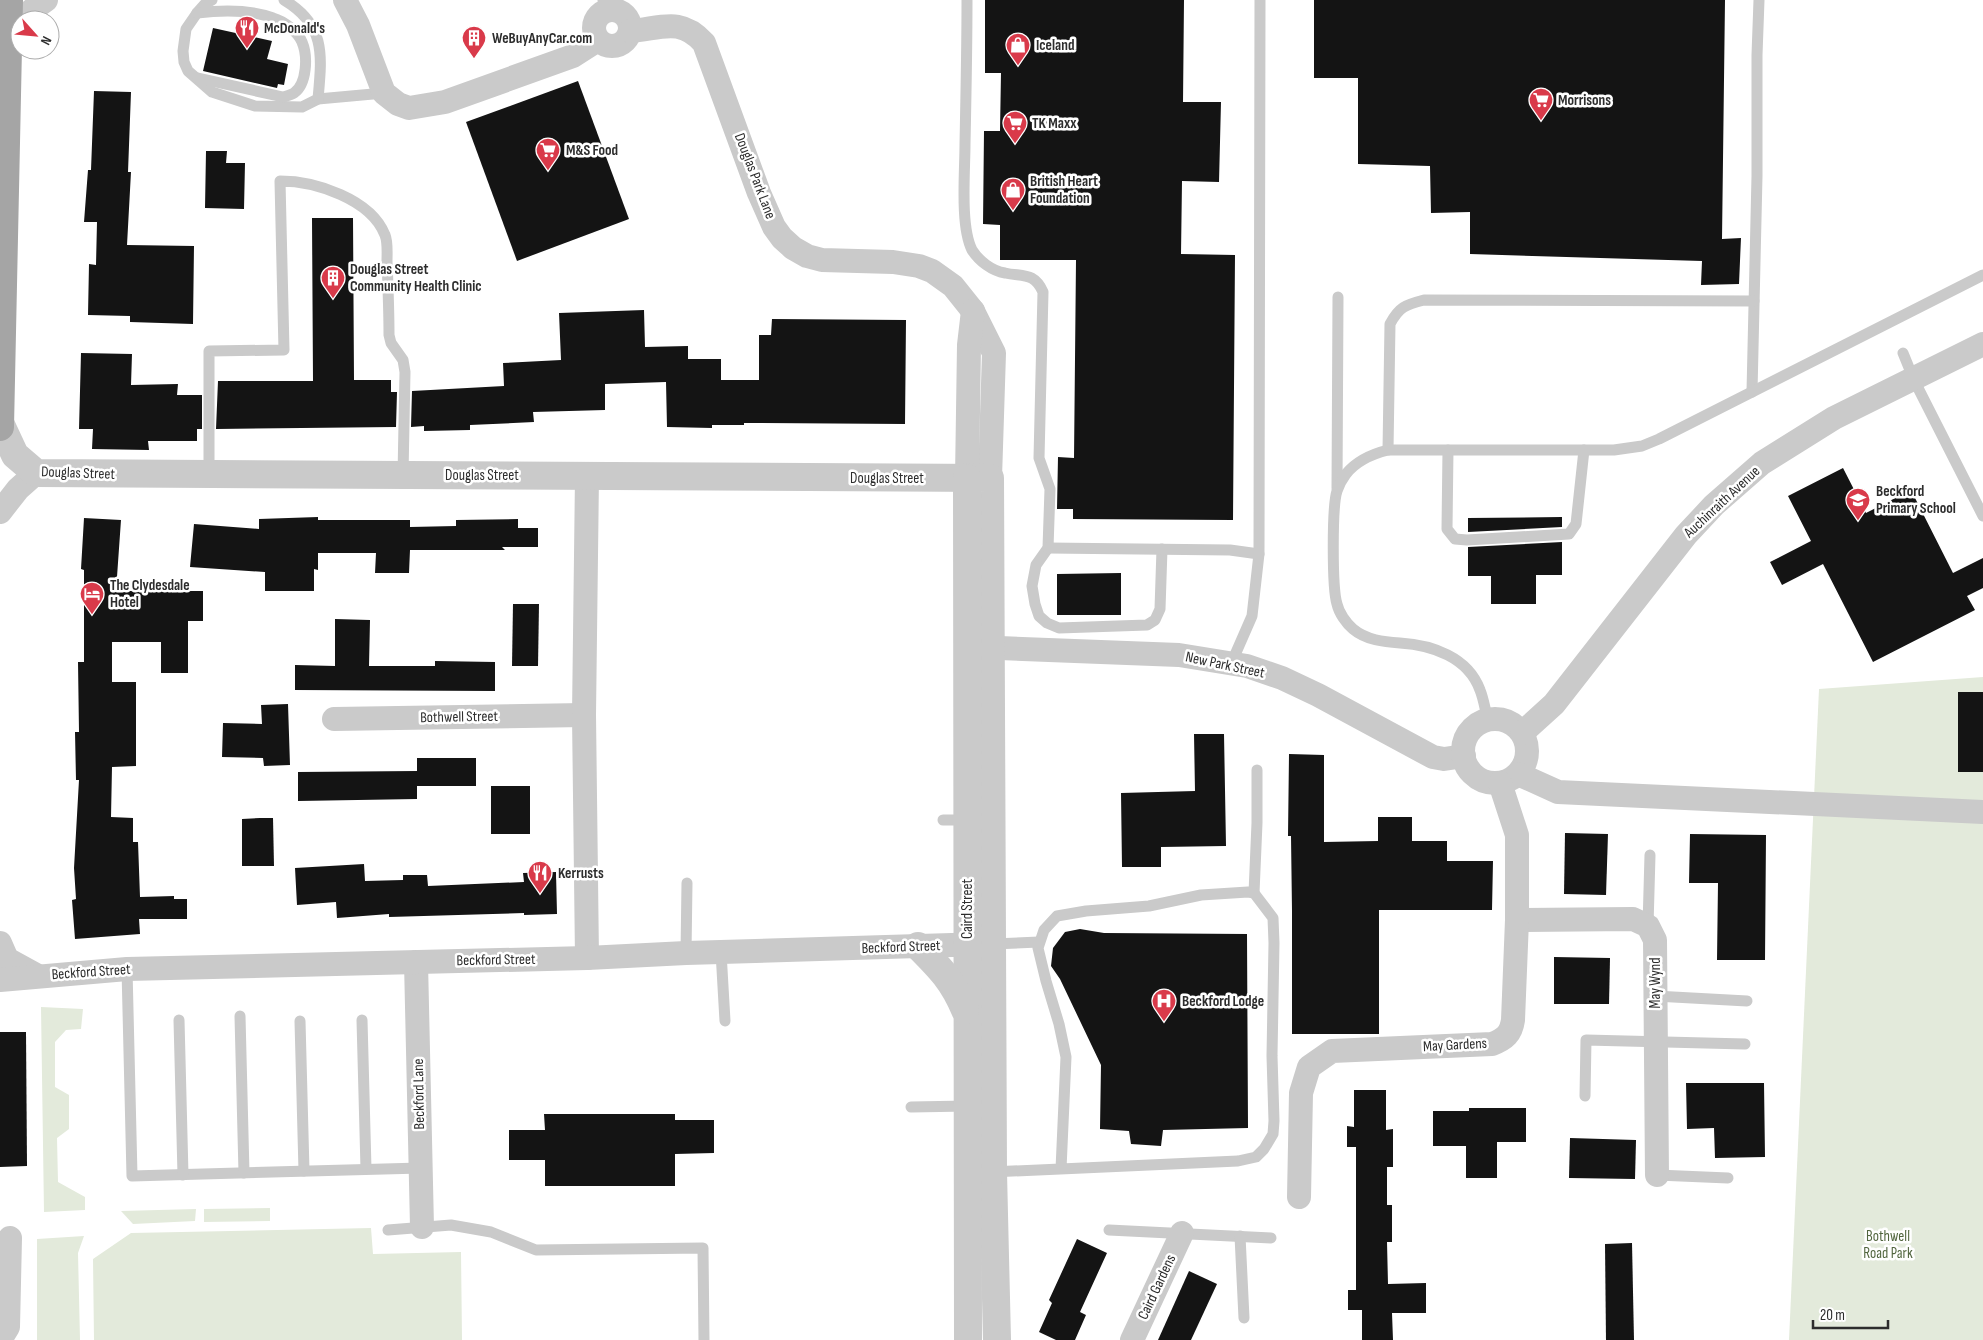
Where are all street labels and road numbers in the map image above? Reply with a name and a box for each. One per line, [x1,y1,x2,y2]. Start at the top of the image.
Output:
street label: Douglas Park Lane [730,130,780,222]
street label: Douglas Street [41,462,116,484]
street label: Auchinraith Avenue [1679,462,1764,543]
street label: Douglas Street [445,466,519,485]
street label: Douglas Street [850,469,924,488]
street label: New Park Street [1184,647,1267,683]
street label: Bothwell Street [420,707,499,727]
street label: Caird Street [958,879,977,939]
street label: Beckford Street [861,936,941,958]
street label: Beckford Street [456,950,536,970]
street label: May Wynd [1646,958,1665,1008]
street label: Beckford Street [51,960,131,984]
street label: May Gardens [1422,1034,1488,1056]
street label: Beckford Lane [409,1058,429,1130]
street label: Caird Gardens [1134,1251,1180,1323]

